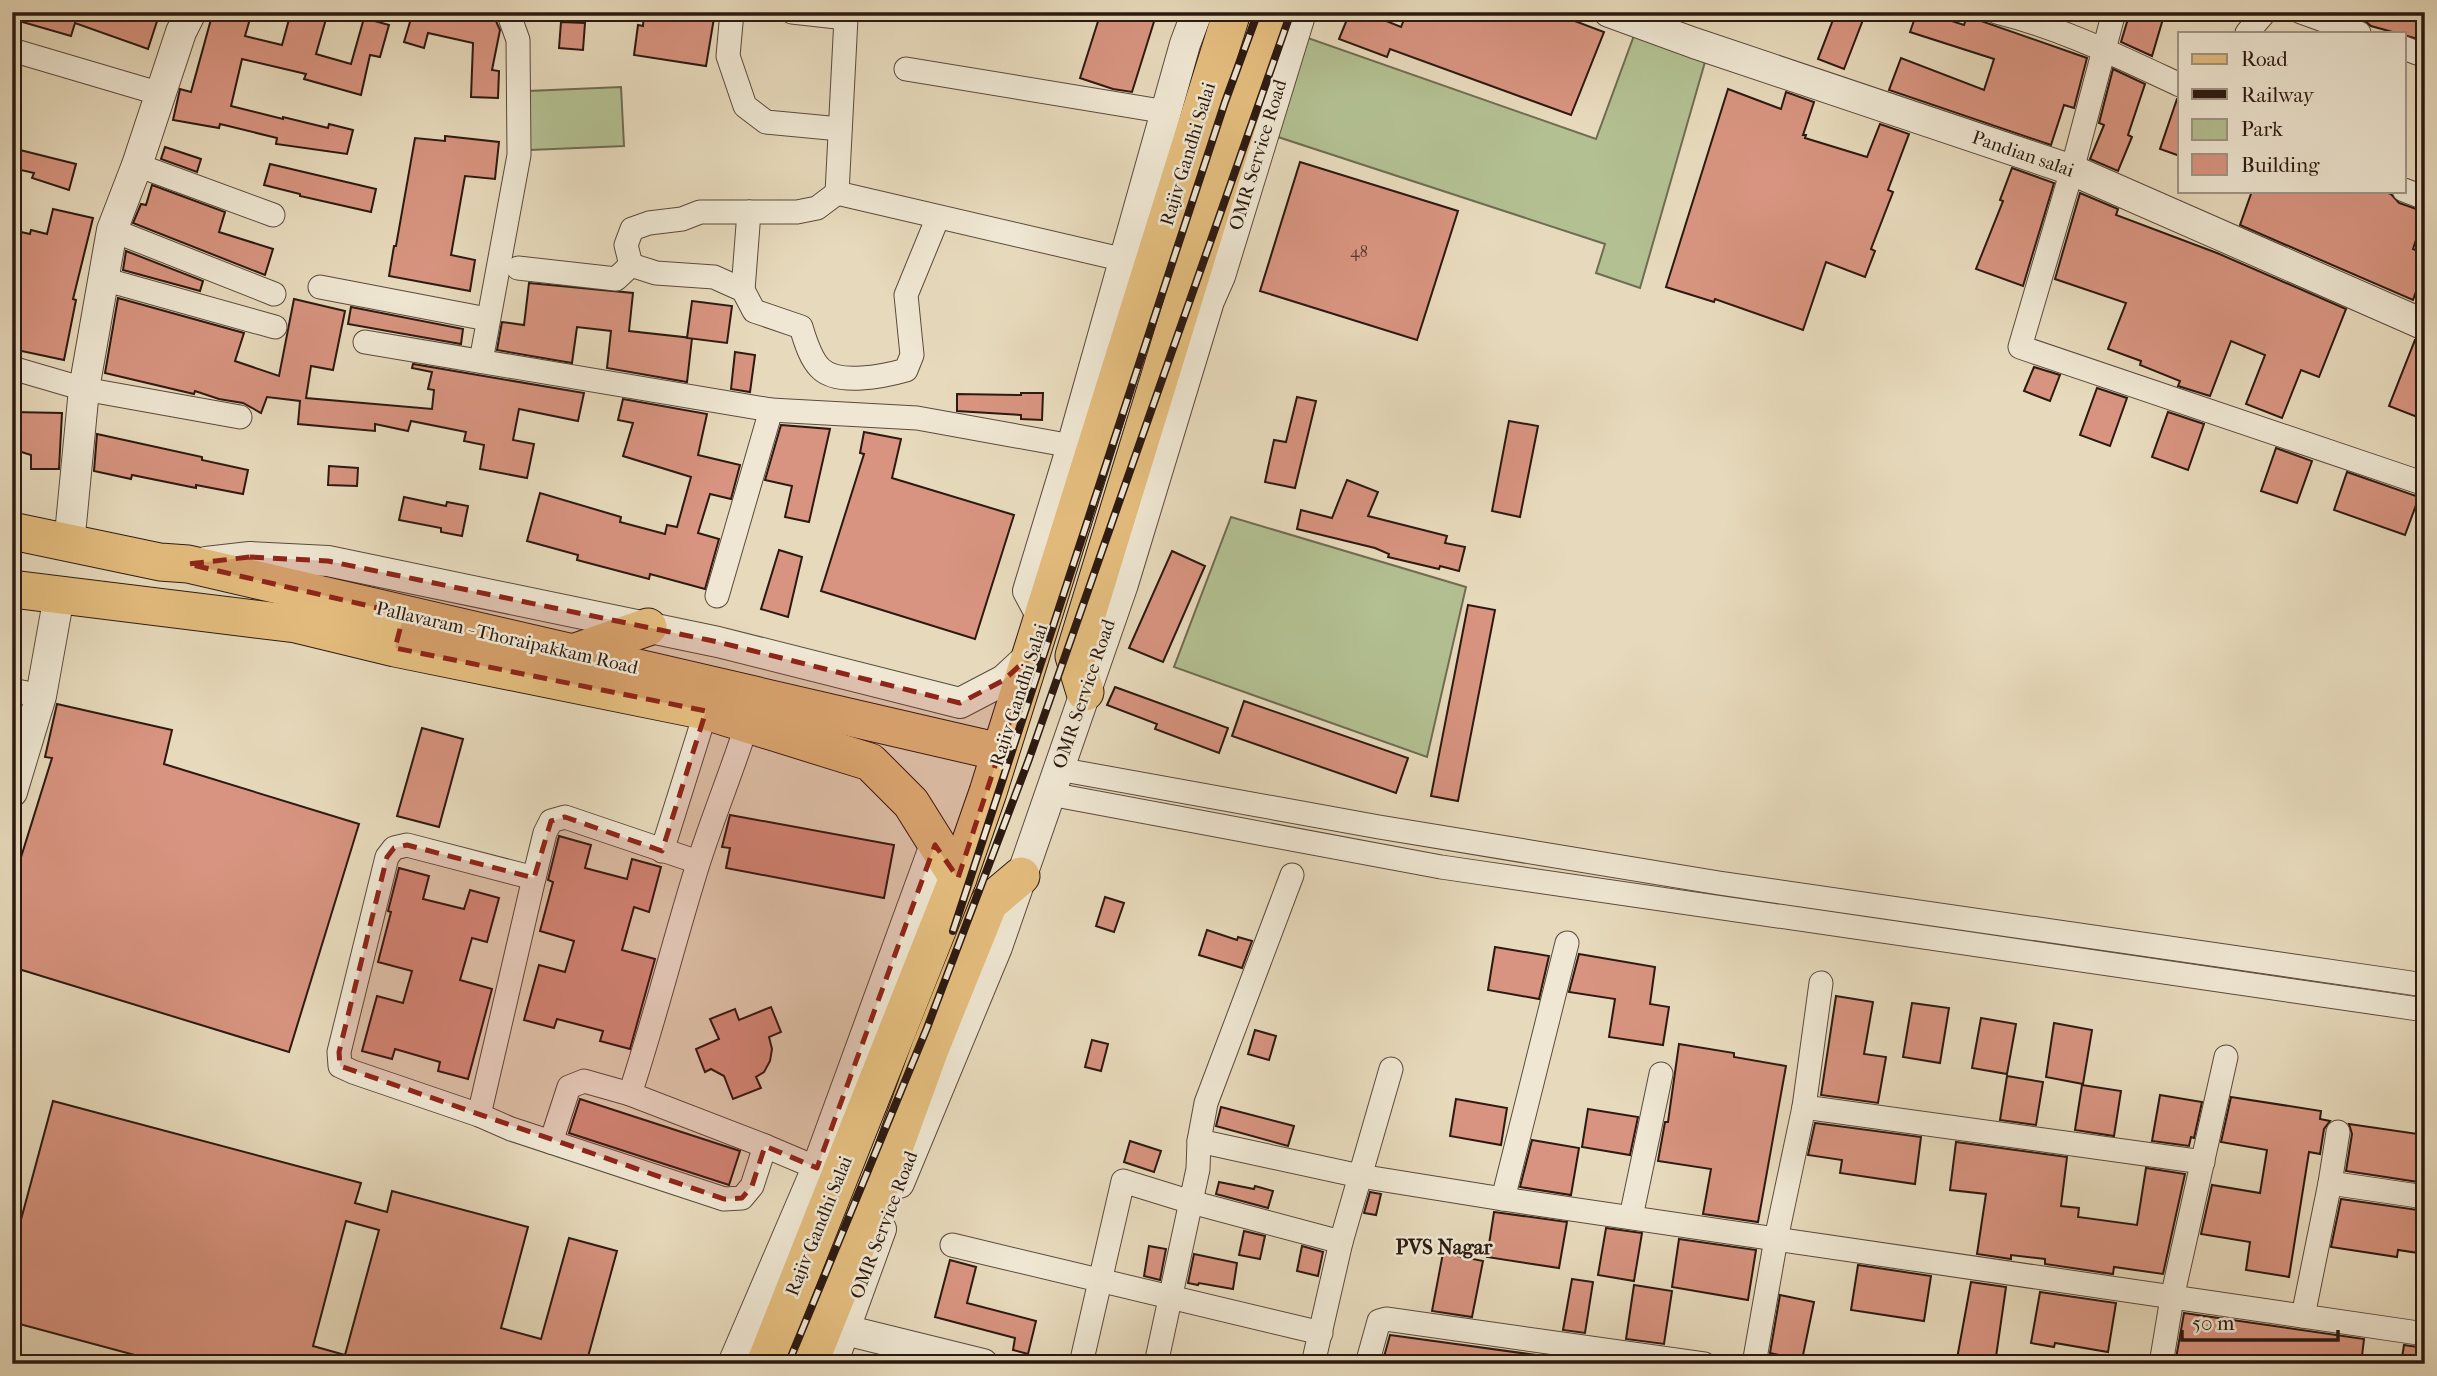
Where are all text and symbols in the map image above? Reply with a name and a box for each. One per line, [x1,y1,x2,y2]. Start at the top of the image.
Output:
legend [2178,32,2406,192]
text: Road [2241,47,2288,71]
street label: OMR Service Road [1225,76,1292,233]
street label: Rajiv Gandhi Salai [1156,79,1220,228]
text: Railway [2241,83,2315,107]
text: Park [2241,117,2283,141]
street label: Pandian salai [1969,126,2077,182]
text: Building [2241,153,2320,177]
house number: 48 [1350,242,1368,261]
street label: Pallavaram - Thoraipakkam Road [374,597,641,679]
street label: OMR Service Road [1048,616,1120,772]
street label: Rajiv Gandhi Salai [986,620,1053,769]
street label: OMR Service Road [846,1147,923,1302]
street label: Rajiv Gandhi Salai [781,1153,857,1299]
district label: PVS Nagar [1396,1235,1493,1259]
scale bar [2182,1299,2337,1343]
text: 50 m [2192,1311,2235,1335]

